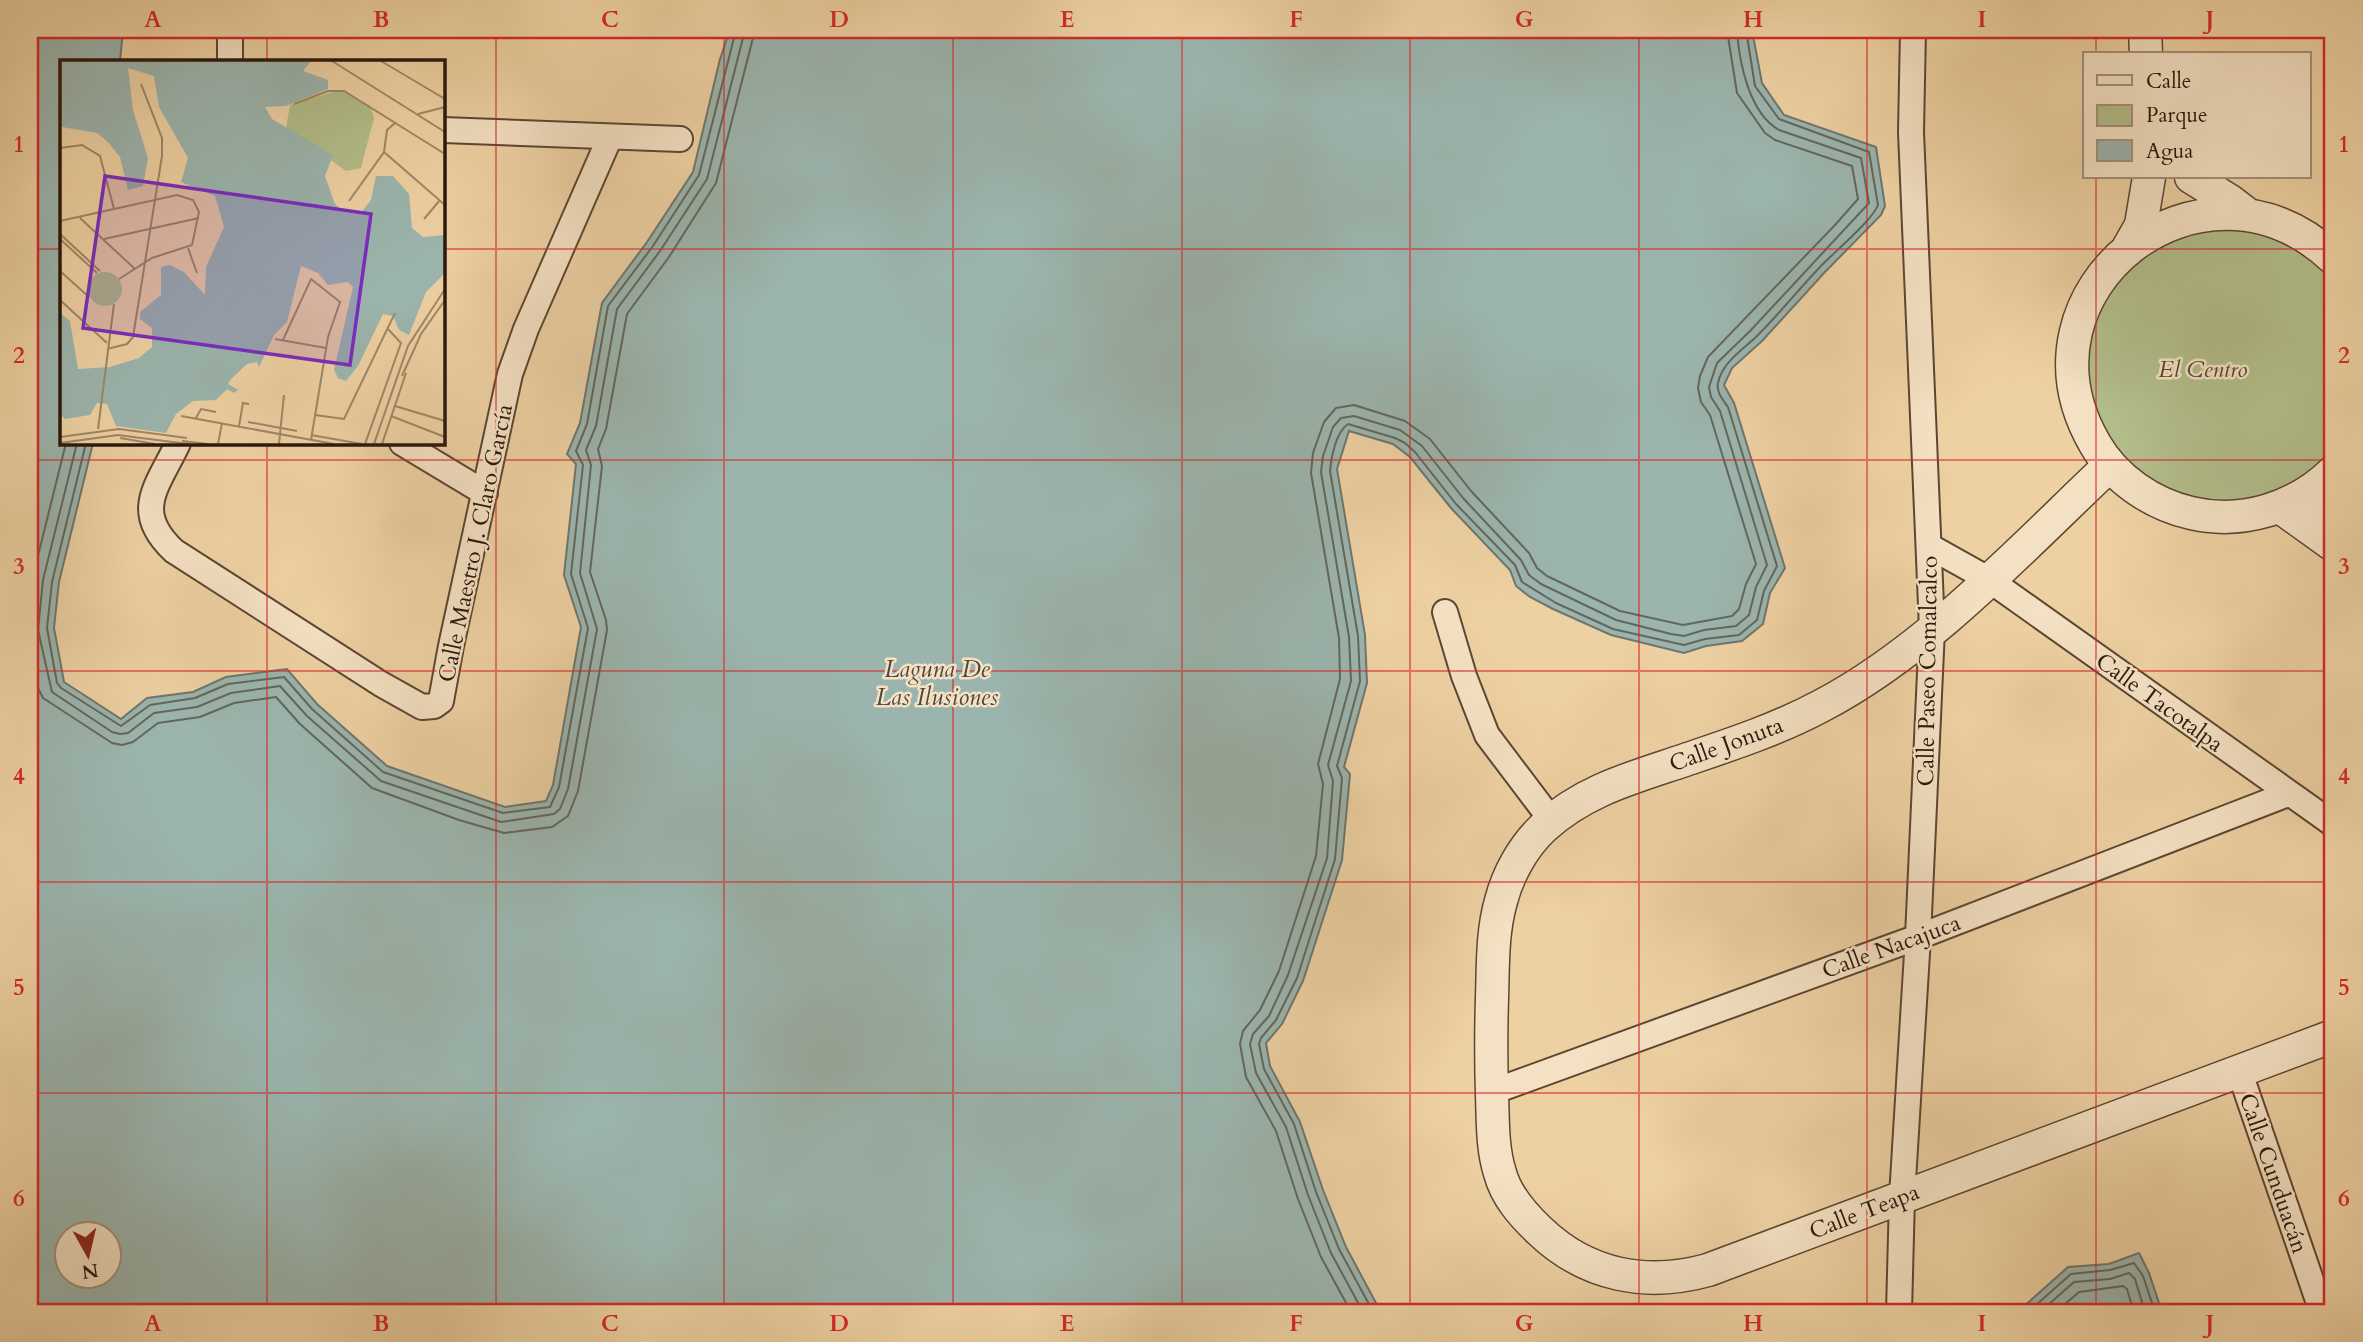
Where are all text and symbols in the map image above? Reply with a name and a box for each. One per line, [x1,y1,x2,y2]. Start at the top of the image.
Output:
text: A [144,4,162,35]
text: B [373,4,389,35]
text: C [601,4,619,35]
text: D [829,4,849,35]
text: E [1060,4,1074,35]
text: F [1289,4,1303,35]
text: G [1515,4,1534,35]
text: H [1743,4,1763,35]
text: I [1978,4,1986,35]
text: J [2203,4,2214,35]
legend [2083,52,2310,178]
inset map [60,60,444,444]
text: Calle [2146,67,2191,96]
text: Parque [2146,101,2207,130]
text: 1 [13,129,25,160]
text: 1 [2338,129,2350,160]
text: Agua [2146,137,2193,166]
text: 2 [13,340,25,371]
text: 2 [2338,340,2350,371]
park label: El Centro [2158,354,2248,385]
street label: Calle Maestro J. Claro García [431,401,520,685]
text: 3 [13,551,25,582]
text: 3 [2338,551,2350,582]
street label: Calle Paseo Comalcalco [1910,555,1945,787]
street label: Calle Tacotalpa [2090,646,2230,759]
water label: Laguna De Las Ilusiones [876,653,998,714]
street label: Calle Jonuta [1665,710,1787,779]
text: 4 [13,761,25,792]
text: 4 [2338,761,2350,792]
street label: Calle Nacajuca [1818,907,1965,986]
text: 5 [13,972,25,1003]
text: 5 [2338,972,2350,1003]
street label: Calle Cunduacán [2232,1089,2315,1257]
street label: Calle Teapa [1805,1176,1924,1247]
text: 6 [13,1183,25,1214]
text: 6 [2338,1183,2350,1214]
north arrow [52,1220,122,1290]
text: N [80,1257,100,1285]
text: A [144,1308,162,1339]
text: B [373,1308,389,1339]
text: C [601,1308,619,1339]
text: D [829,1308,849,1339]
text: E [1060,1308,1074,1339]
text: F [1289,1308,1303,1339]
text: G [1515,1308,1534,1339]
text: H [1743,1308,1763,1339]
text: I [1978,1308,1986,1339]
text: J [2203,1308,2214,1339]

